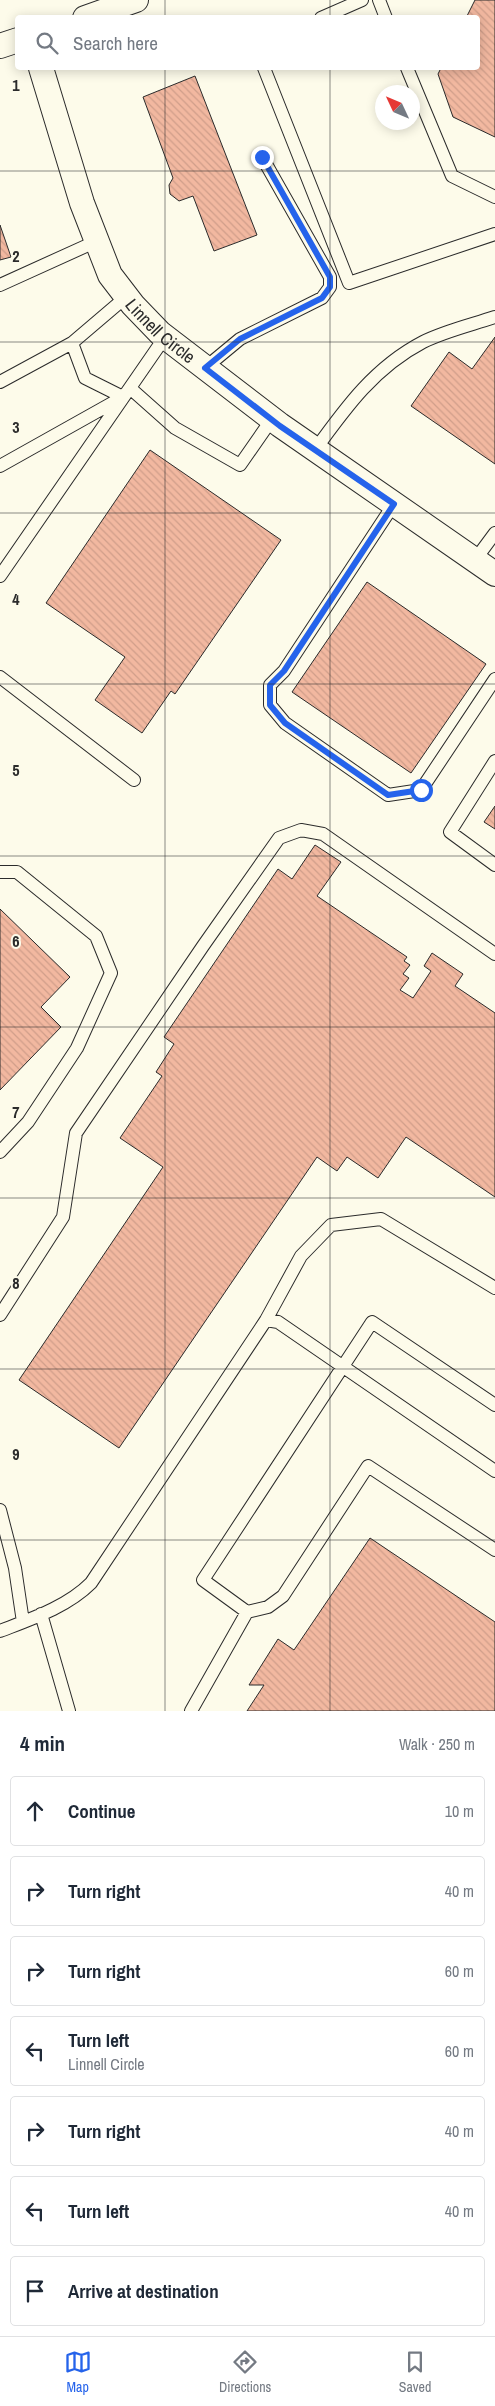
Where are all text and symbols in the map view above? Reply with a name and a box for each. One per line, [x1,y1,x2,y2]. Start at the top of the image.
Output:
search box [15,15,480,70]
icon: search [33,29,61,57]
text: Search here [73,30,158,56]
text: 1 [12,74,20,96]
north arrow [375,85,420,130]
route end [251,146,274,169]
text: 2 [12,245,20,267]
street label: Linnell Circle [120,293,201,369]
text: 3 [12,416,20,438]
text: 4 [12,588,20,610]
text: 5 [12,759,20,781]
route start [410,779,433,802]
text: 6 [12,930,20,952]
text: 7 [12,1101,20,1123]
text: 8 [12,1272,20,1294]
text: 9 [12,1443,20,1465]
text: 4 min [20,1729,65,1758]
text: Walk · 250 m [399,1733,475,1755]
icon: ahead [21,1797,49,1825]
text: Continue [68,1798,136,1824]
text: 10 m [445,1800,474,1822]
icon: right [21,1877,49,1905]
text: Turn right [68,1878,140,1904]
text: 40 m [445,1880,474,1902]
icon: right [21,1957,49,1985]
text: Turn right [68,1958,140,1984]
text: 60 m [445,1960,474,1982]
text: Turn left [68,2027,129,2053]
icon: left [21,2037,49,2065]
text: 60 m [445,2040,474,2062]
text: Linnell Circle [68,2053,145,2075]
icon: right [21,2117,49,2145]
text: Turn right [68,2118,140,2144]
text: 40 m [445,2120,474,2142]
icon: left [21,2197,49,2225]
text: Turn left [68,2198,129,2224]
text: 40 m [445,2200,474,2222]
icon: arrive [21,2277,49,2305]
text: Arrive at destination [68,2278,219,2304]
tab: Map [64,2348,92,2396]
tab: Directions [219,2348,271,2396]
tab: Saved [399,2348,431,2396]

